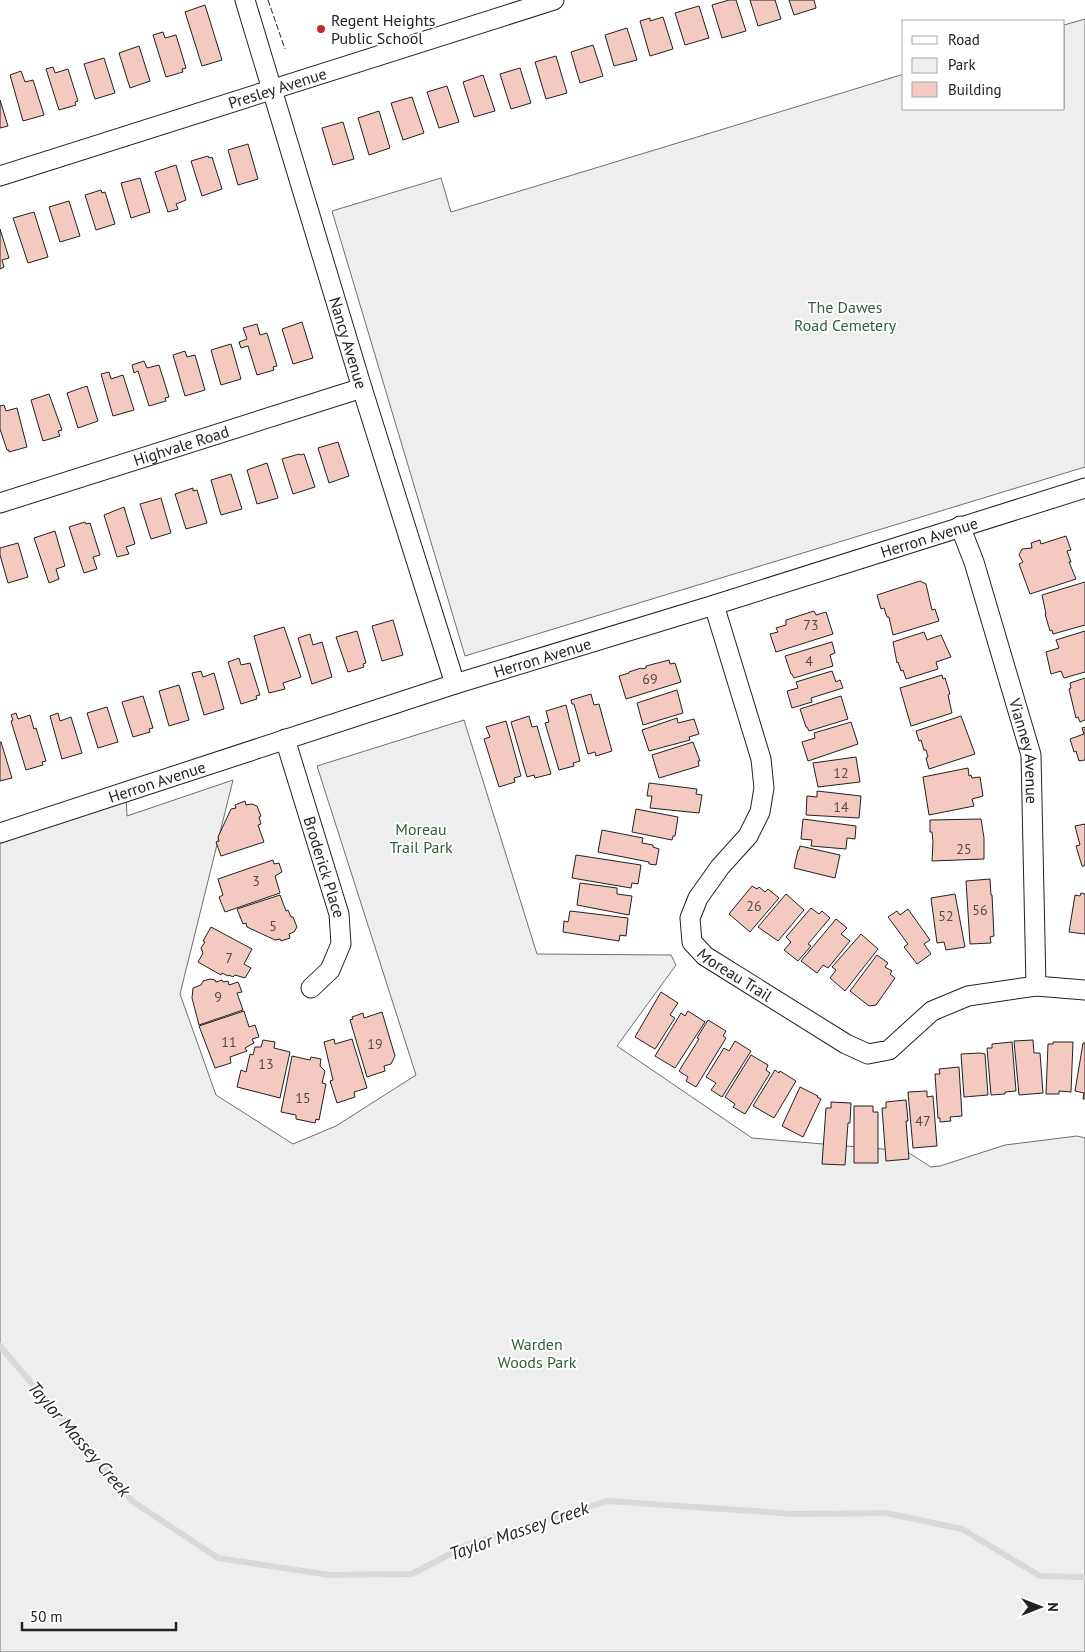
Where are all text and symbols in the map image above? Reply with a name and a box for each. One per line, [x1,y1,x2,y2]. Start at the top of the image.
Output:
place label: Regent Heights Public School [331,10,436,48]
legend [902,20,1065,110]
marker: Regent Heights Public School [315,23,327,35]
text: Road [948,30,980,49]
text: Park [948,55,976,74]
street label: Presley Avenue [226,63,329,113]
text: Building [948,80,1002,99]
street label: Nancy Avenue [325,294,372,391]
park label: The Dawes Road Cemetery [794,297,897,335]
street label: Highvale Road [131,421,231,470]
street label: Herron Avenue [878,512,980,562]
house number: 73 [803,616,819,634]
street label: Herron Avenue [491,633,593,682]
house number: 4 [805,652,813,670]
house number: 69 [642,670,658,688]
street label: Vianney Avenue [1005,695,1042,804]
street label: Herron Avenue [106,756,208,807]
house number: 12 [833,764,849,782]
house number: 14 [833,798,849,816]
street label: Broderick Place [299,814,350,920]
park label: Moreau Trail Park [389,819,453,857]
house number: 25 [956,840,972,858]
house number: 3 [252,872,260,890]
house number: 26 [746,897,762,915]
house number: 56 [972,901,988,919]
house number: 52 [938,907,954,925]
house number: 5 [269,917,277,935]
street label: Moreau Trail [693,944,776,1006]
house number: 7 [225,949,233,967]
house number: 9 [214,988,222,1006]
house number: 11 [221,1033,237,1051]
house number: 19 [367,1035,383,1053]
house number: 13 [258,1055,274,1073]
house number: 15 [295,1089,311,1107]
house number: 47 [915,1112,931,1130]
park label: Warden Woods Park [498,1334,577,1372]
water label: Taylor Massey Creek [23,1376,137,1502]
water label: Taylor Massey Creek [446,1496,592,1565]
north arrow [1015,1582,1065,1632]
scale bar [22,1600,176,1632]
text: N [1044,1602,1062,1612]
text: 50 m [30,1607,63,1626]

